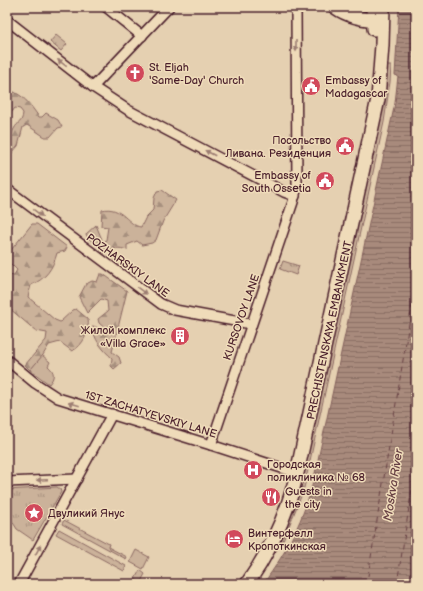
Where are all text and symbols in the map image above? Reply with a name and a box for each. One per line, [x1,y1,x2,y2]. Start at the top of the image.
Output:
one-way arrow [293,40,299,53]
one-way arrow [56,59,67,67]
place label: St. Eljah 'Same-Day' Church [149,61,244,87]
church icon: St. Eljah 'Same-Day' Church [124,62,146,84]
place label: Embassy of Madagascar [325,74,388,100]
public building icon: Embassy of Madagascar [300,75,322,97]
place label: Посольство Ливана. Резиденция [224,134,331,160]
public building icon: Посольство Ливана. Резиденция [334,135,356,157]
one-way arrow [204,150,216,156]
place label: Embassy of South Ossetia [242,169,312,195]
public building icon: Embassy of South Ossetia [314,170,336,192]
one-way arrow [32,209,43,218]
street label: POZHARSKIY LANE [84,231,172,300]
street label: PRECHISTENSKAYA EMBANKMENT [304,239,355,421]
street label: KURSOVOY LANE [221,272,262,362]
one-way arrow [137,287,148,295]
place label: Жилой комплекс «Villa Grace» [81,324,167,350]
building icon: Жилой комплекс «Villa Grace» [169,325,191,347]
street label: 1ST ZACHATYEVSKIY LANE [83,388,218,441]
one-way arrow [68,401,80,407]
water label: Moskva River [380,446,407,522]
place label: Городская поликлиника № 68 [267,458,365,484]
hospital icon: Городская поликлиника № 68 [242,459,264,481]
one-way arrow [36,477,48,484]
place label: Guests in thе city [285,485,332,511]
restaurant icon: Guests in thе city [260,486,282,508]
place icon: Двуликий Янус [23,502,45,524]
place label: Двуликий Янус [48,507,125,520]
place label: Винтерфелл Кропоткинская [248,527,326,553]
hotel icon: Винтерфелл Кропоткинская [223,528,245,550]
one-way arrow [34,544,41,556]

